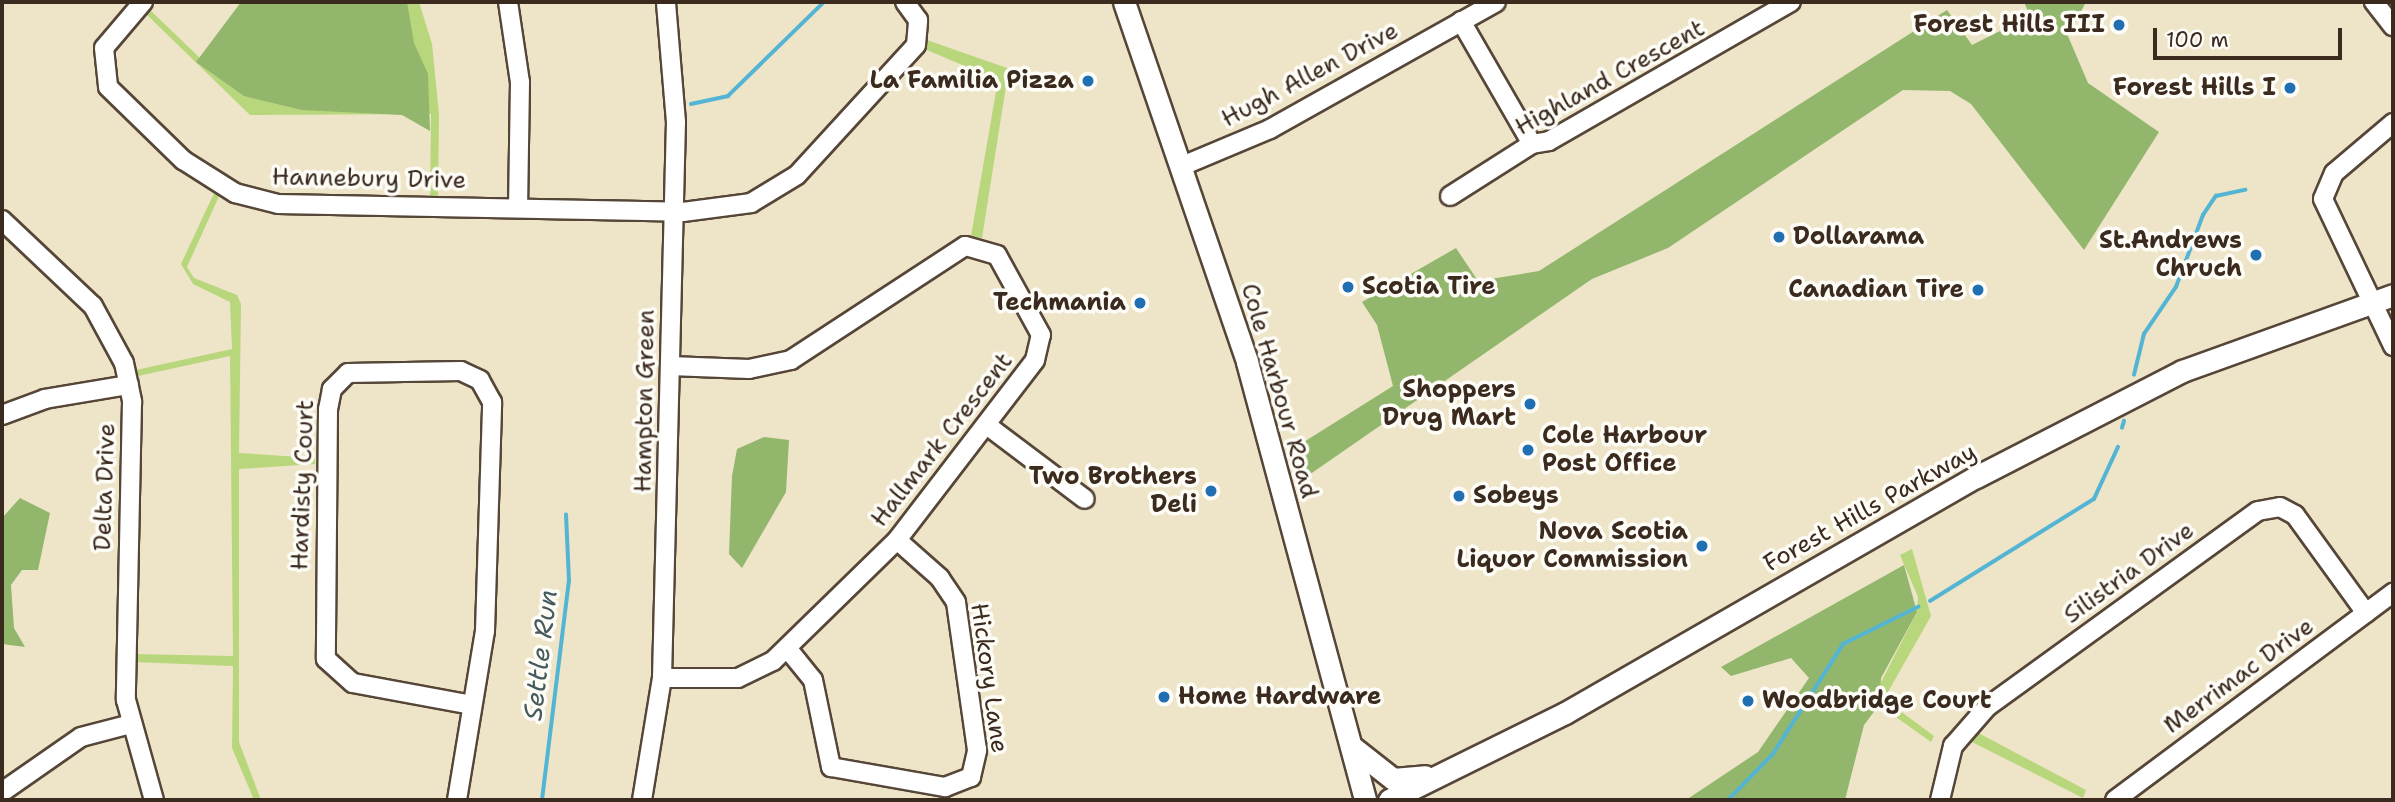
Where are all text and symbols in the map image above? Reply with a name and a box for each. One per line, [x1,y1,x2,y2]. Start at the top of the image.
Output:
place label: Forest Hills III [1914,11,2105,39]
street label: Highland Crescent [1510,14,1710,142]
scale bar [2157,14,2346,58]
street label: Hugh Allen Drive [1217,16,1403,134]
marker: Forest Hills III [2111,17,2127,33]
text: 100 m [2166,26,2229,54]
place label: La Familia Pizza [870,67,1074,95]
marker: La Familia Pizza [1080,73,1096,89]
place label: Forest Hills I [2113,74,2276,102]
marker: Forest Hills I [2282,80,2298,96]
street label: Hannebury Drive [272,163,466,195]
place label: Dollarama [1793,223,1924,251]
place label: St.Andrews Chruch [2099,227,2242,283]
marker: Dollarama [1771,229,1787,245]
marker: St.Andrews Chruch [2248,247,2264,263]
place label: Scotia Tire [1362,273,1496,301]
place label: Canadian Tire [1788,276,1964,304]
marker: Scotia Tire [1340,279,1356,295]
street label: Cole Harbour Road [1235,280,1323,502]
marker: Canadian Tire [1970,282,1986,298]
place label: Techmania [993,289,1126,317]
marker: Techmania [1132,295,1148,311]
street label: Hampton Green [629,309,661,493]
street label: Hallmark Crescent [865,347,1019,533]
place label: Shoppers Drug Mart [1382,376,1516,432]
marker: Shoppers Drug Mart [1522,396,1538,412]
street label: Hardisty Court [286,399,320,571]
place label: Cole Harbour Post Office [1542,422,1707,478]
street label: Delta Drive [88,423,122,551]
street label: Forest Hills Parkway [1759,438,1981,578]
marker: Cole Harbour Post Office [1520,442,1536,458]
place label: Two Brothers Deli [1029,463,1197,519]
place label: Sobeys [1473,482,1559,510]
marker: Two Brothers Deli [1203,483,1219,499]
marker: Sobeys [1451,488,1467,504]
street label: Silistria Drive [2058,516,2200,630]
place label: Nova Scotia Liquor Commission [1457,518,1688,574]
marker: Nova Scotia Liquor Commission [1694,538,1710,554]
water label: Settle Run [517,588,563,722]
street label: Hickory Lane [964,601,1014,755]
street label: Merrimac Drive [2158,612,2320,740]
place label: Home Hardware [1178,683,1381,711]
place label: Woodbridge Court [1762,687,1991,715]
marker: Home Hardware [1156,689,1172,705]
marker: Woodbridge Court [1740,693,1756,709]

